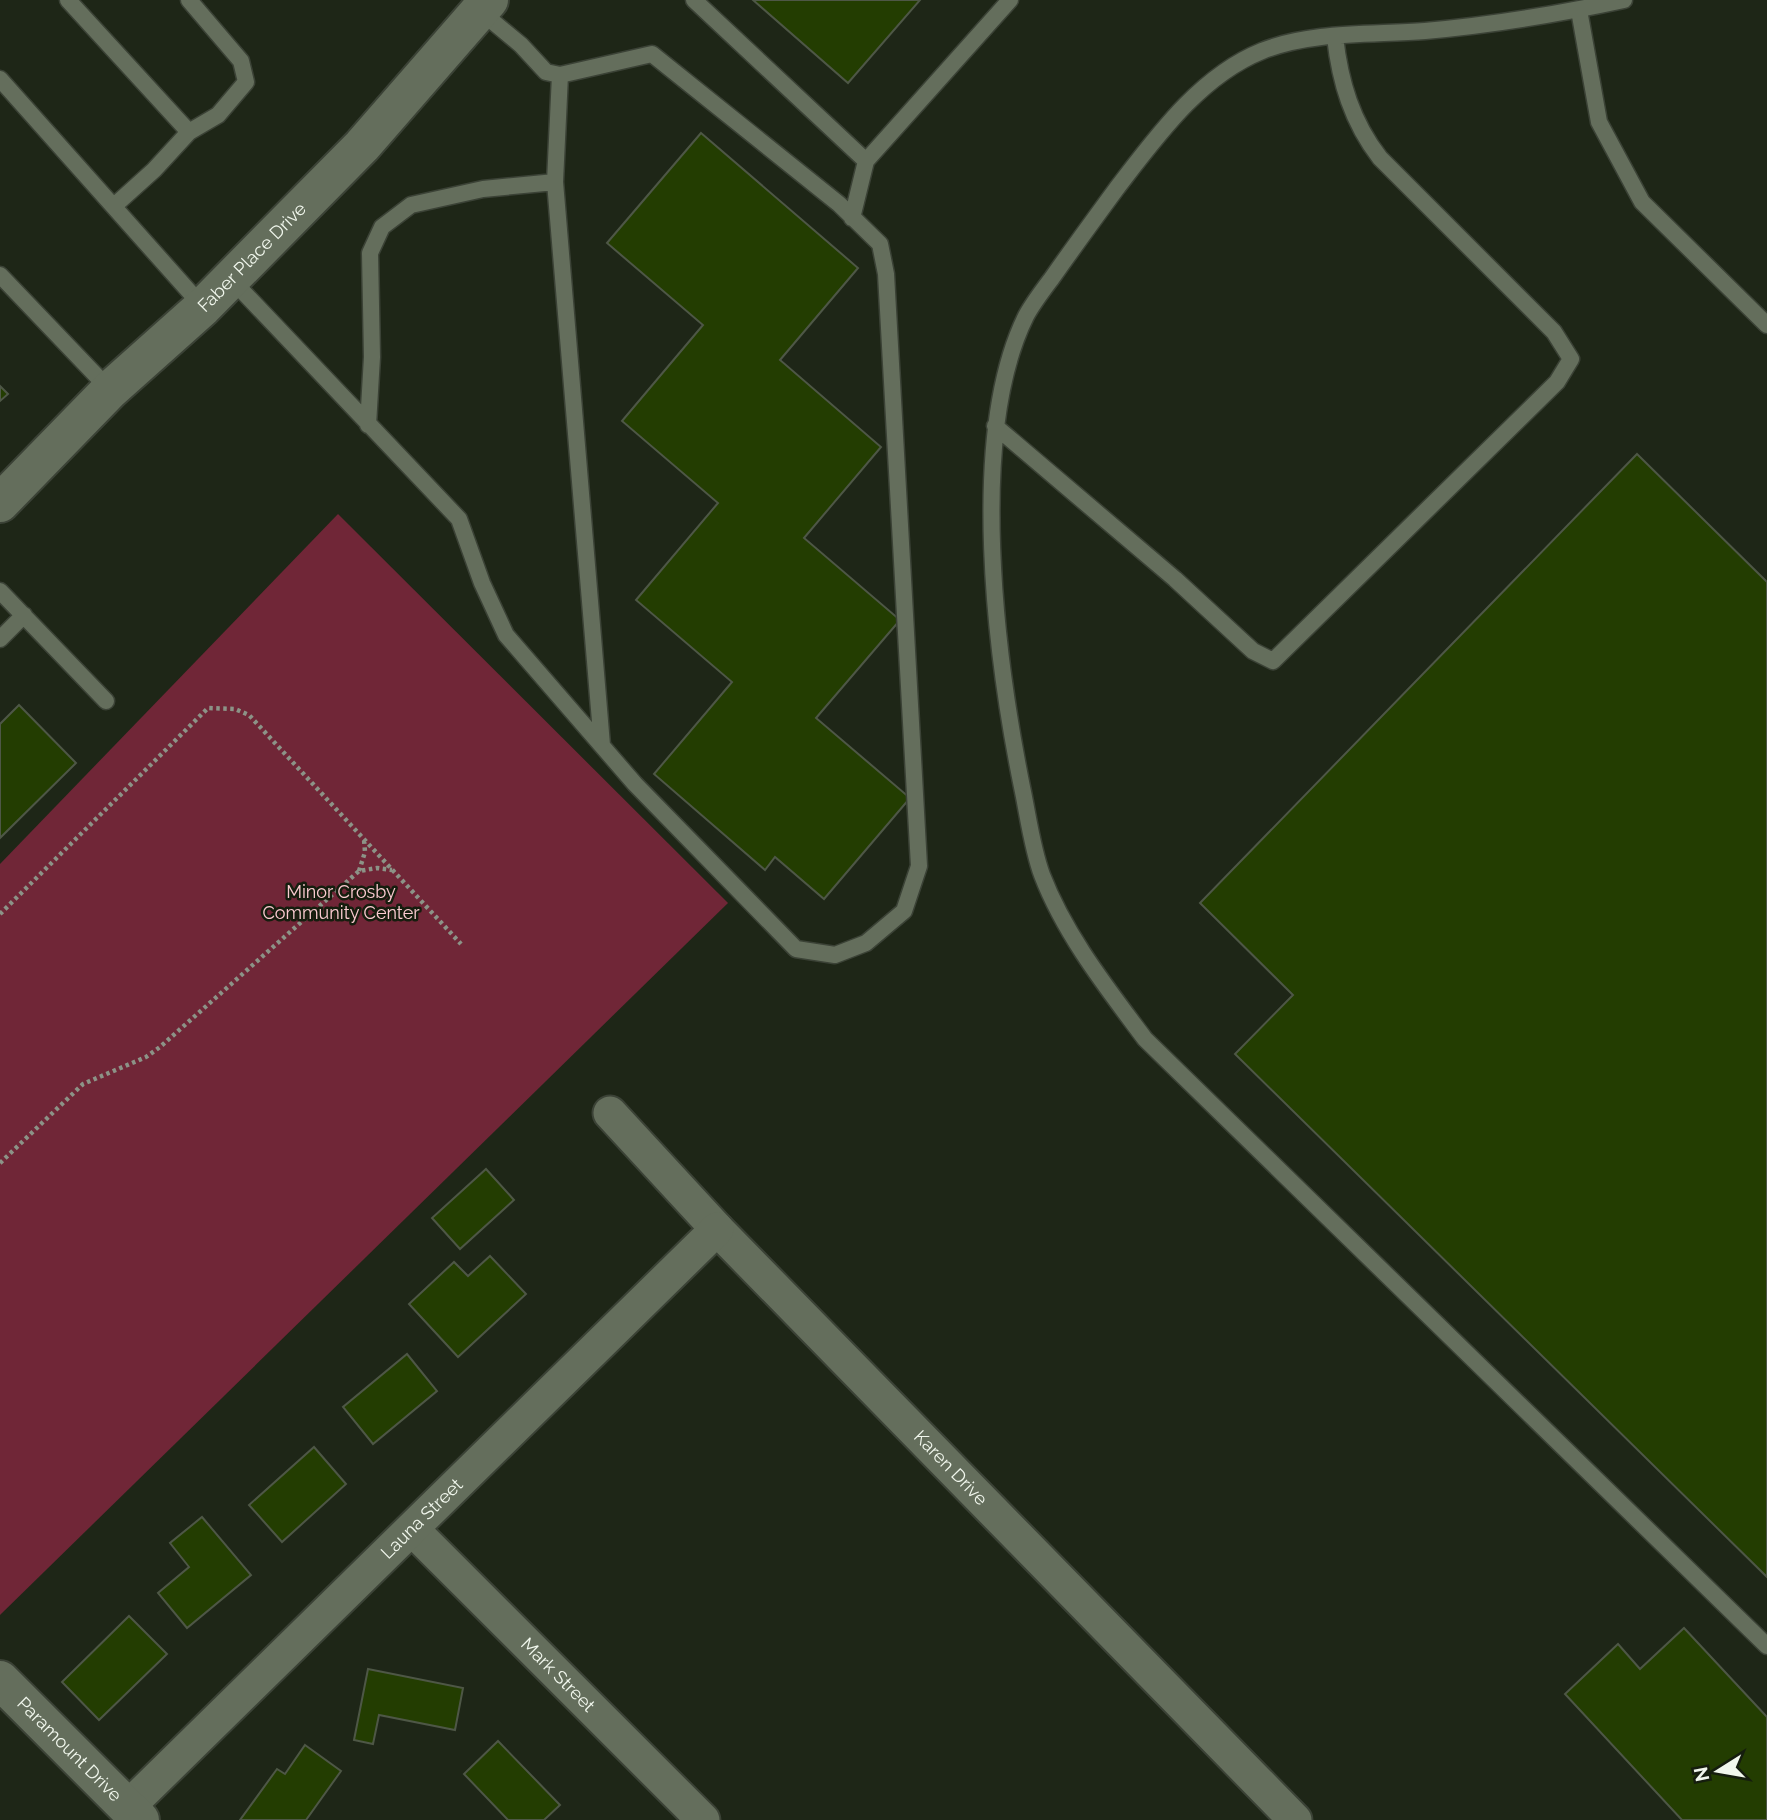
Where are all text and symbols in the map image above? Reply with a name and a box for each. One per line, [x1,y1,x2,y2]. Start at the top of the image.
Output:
street label: Faber Place Drive [193,198,310,316]
park label: Minor Crosby Community Center [262,881,420,923]
street label: Karen Drive [910,1426,992,1510]
street label: Launa Street [376,1474,467,1563]
street label: Mark Street [517,1633,600,1716]
street label: Paramount Drive [13,1692,127,1806]
north arrow [1683,1736,1753,1806]
text: N [1689,1765,1713,1783]

